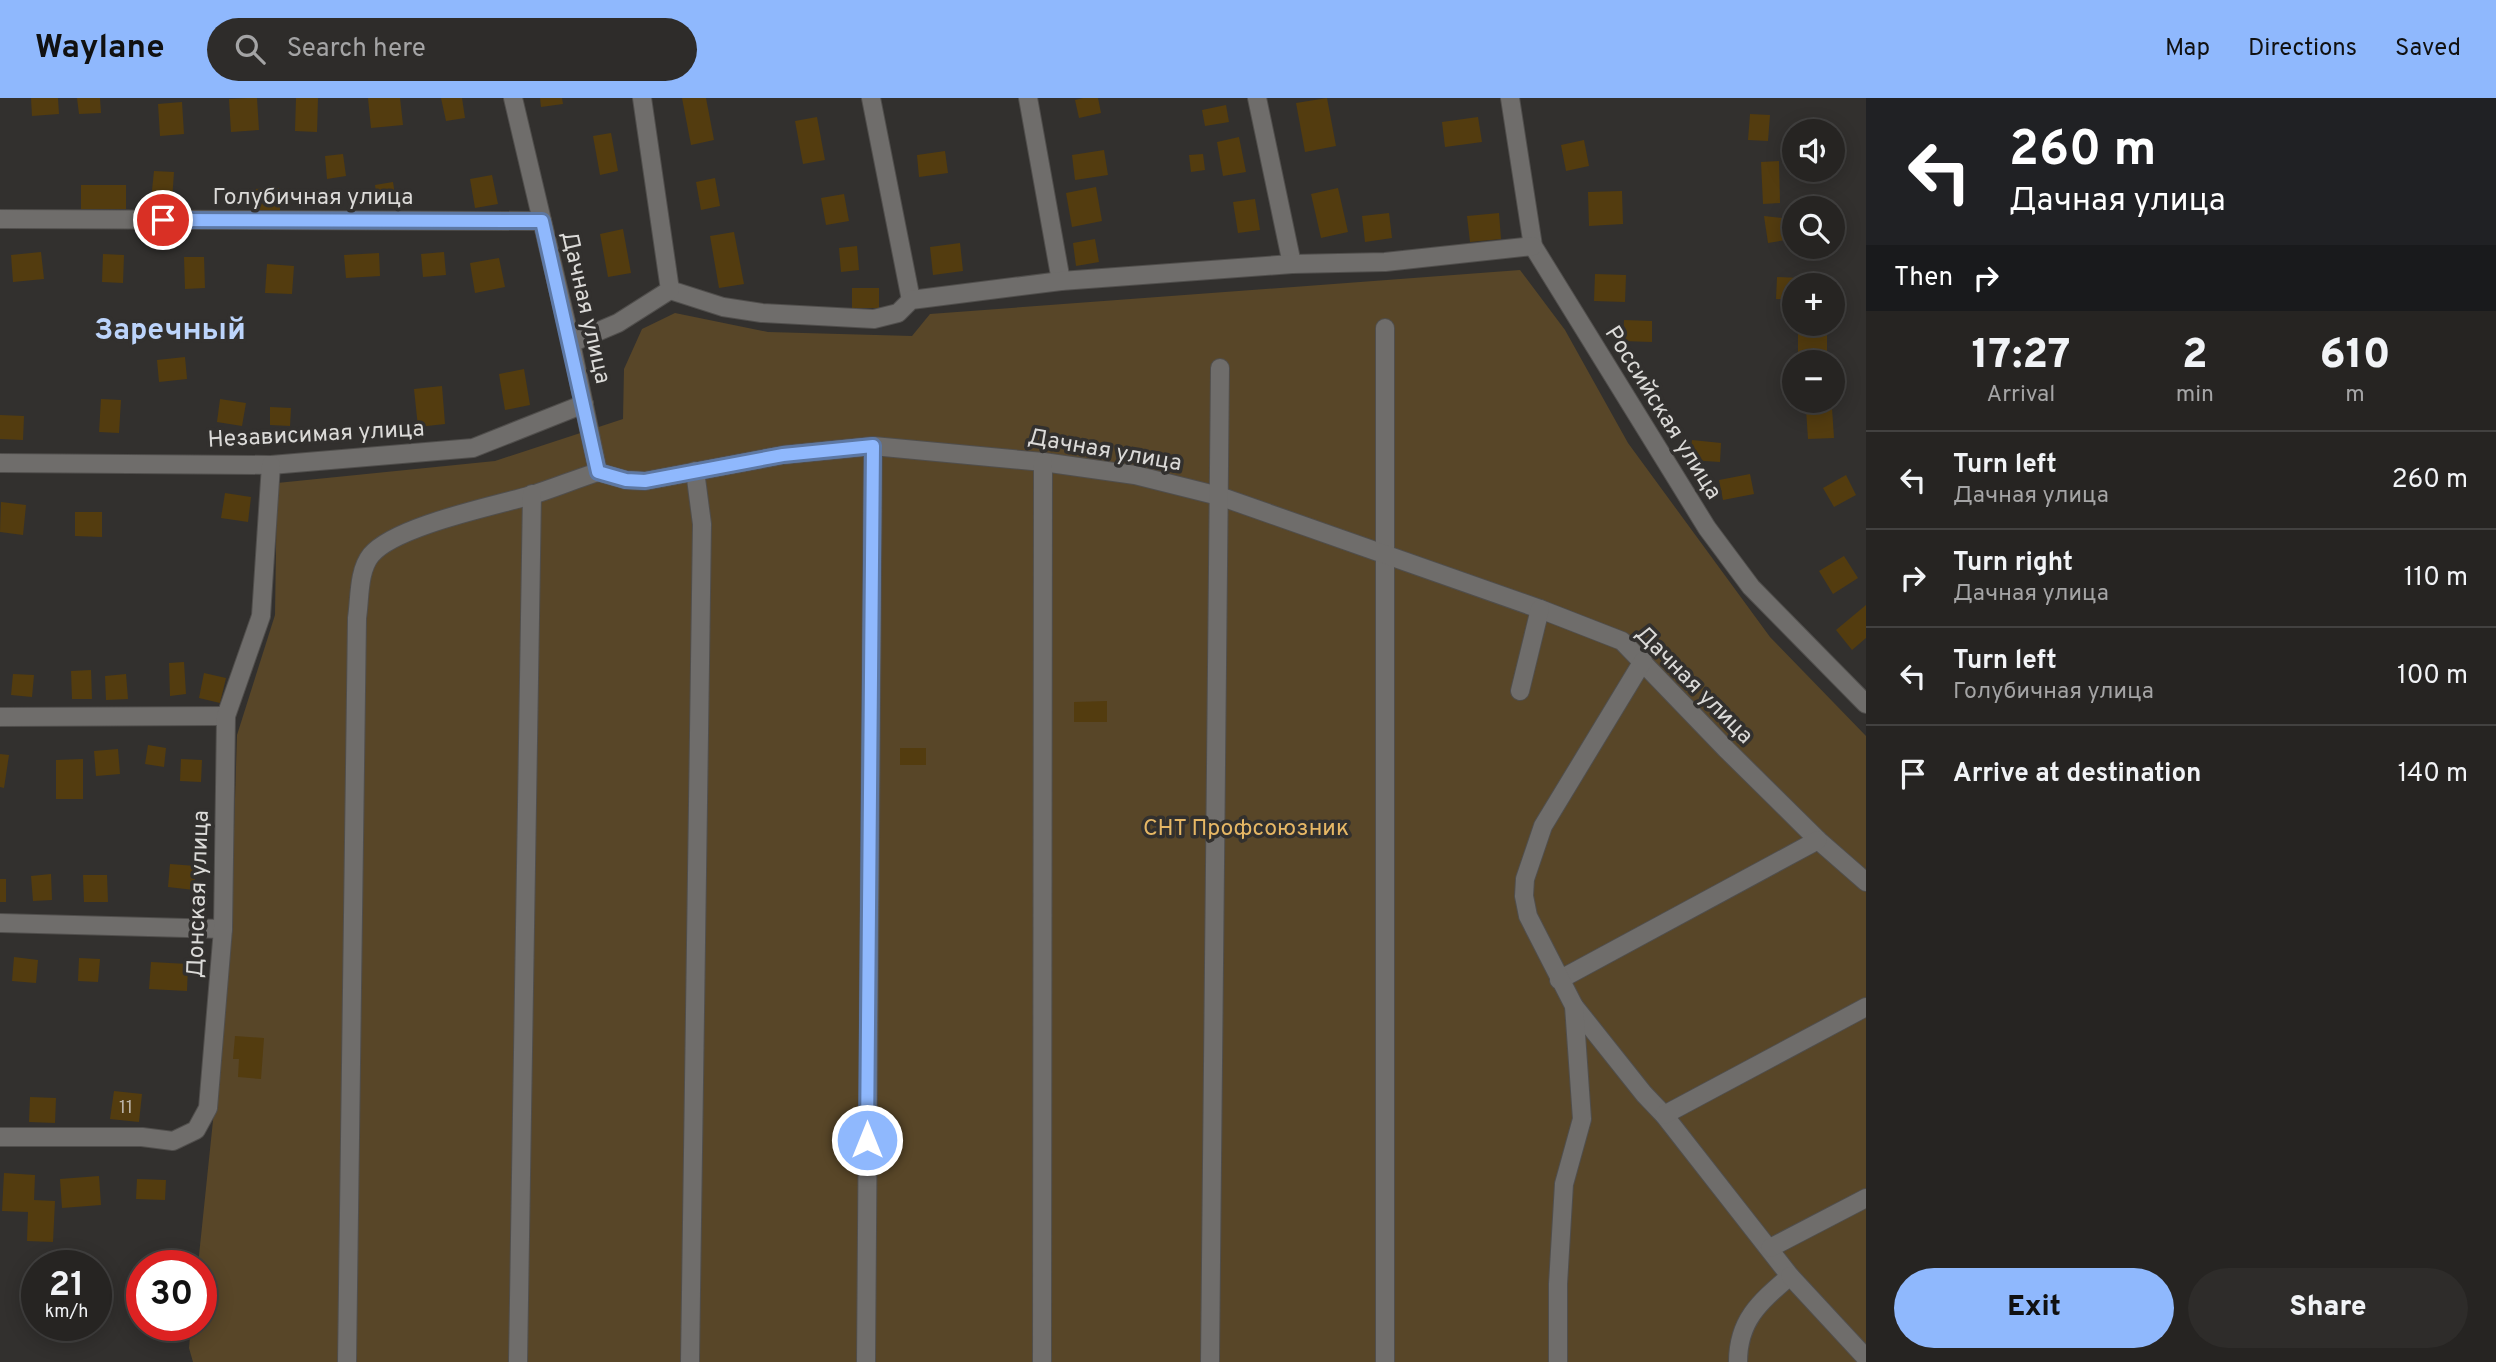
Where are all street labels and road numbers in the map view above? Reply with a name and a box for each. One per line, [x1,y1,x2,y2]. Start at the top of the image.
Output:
street label: Голубичная улица [213,184,413,213]
street label: Дачная улица [553,228,616,387]
street label: Российская улица [1597,321,1727,506]
street label: Независимая улица [207,415,425,456]
street label: Дачная улица [1025,424,1184,479]
street label: Дачная улица [1628,620,1759,751]
street label: Донская улица [182,810,217,978]

